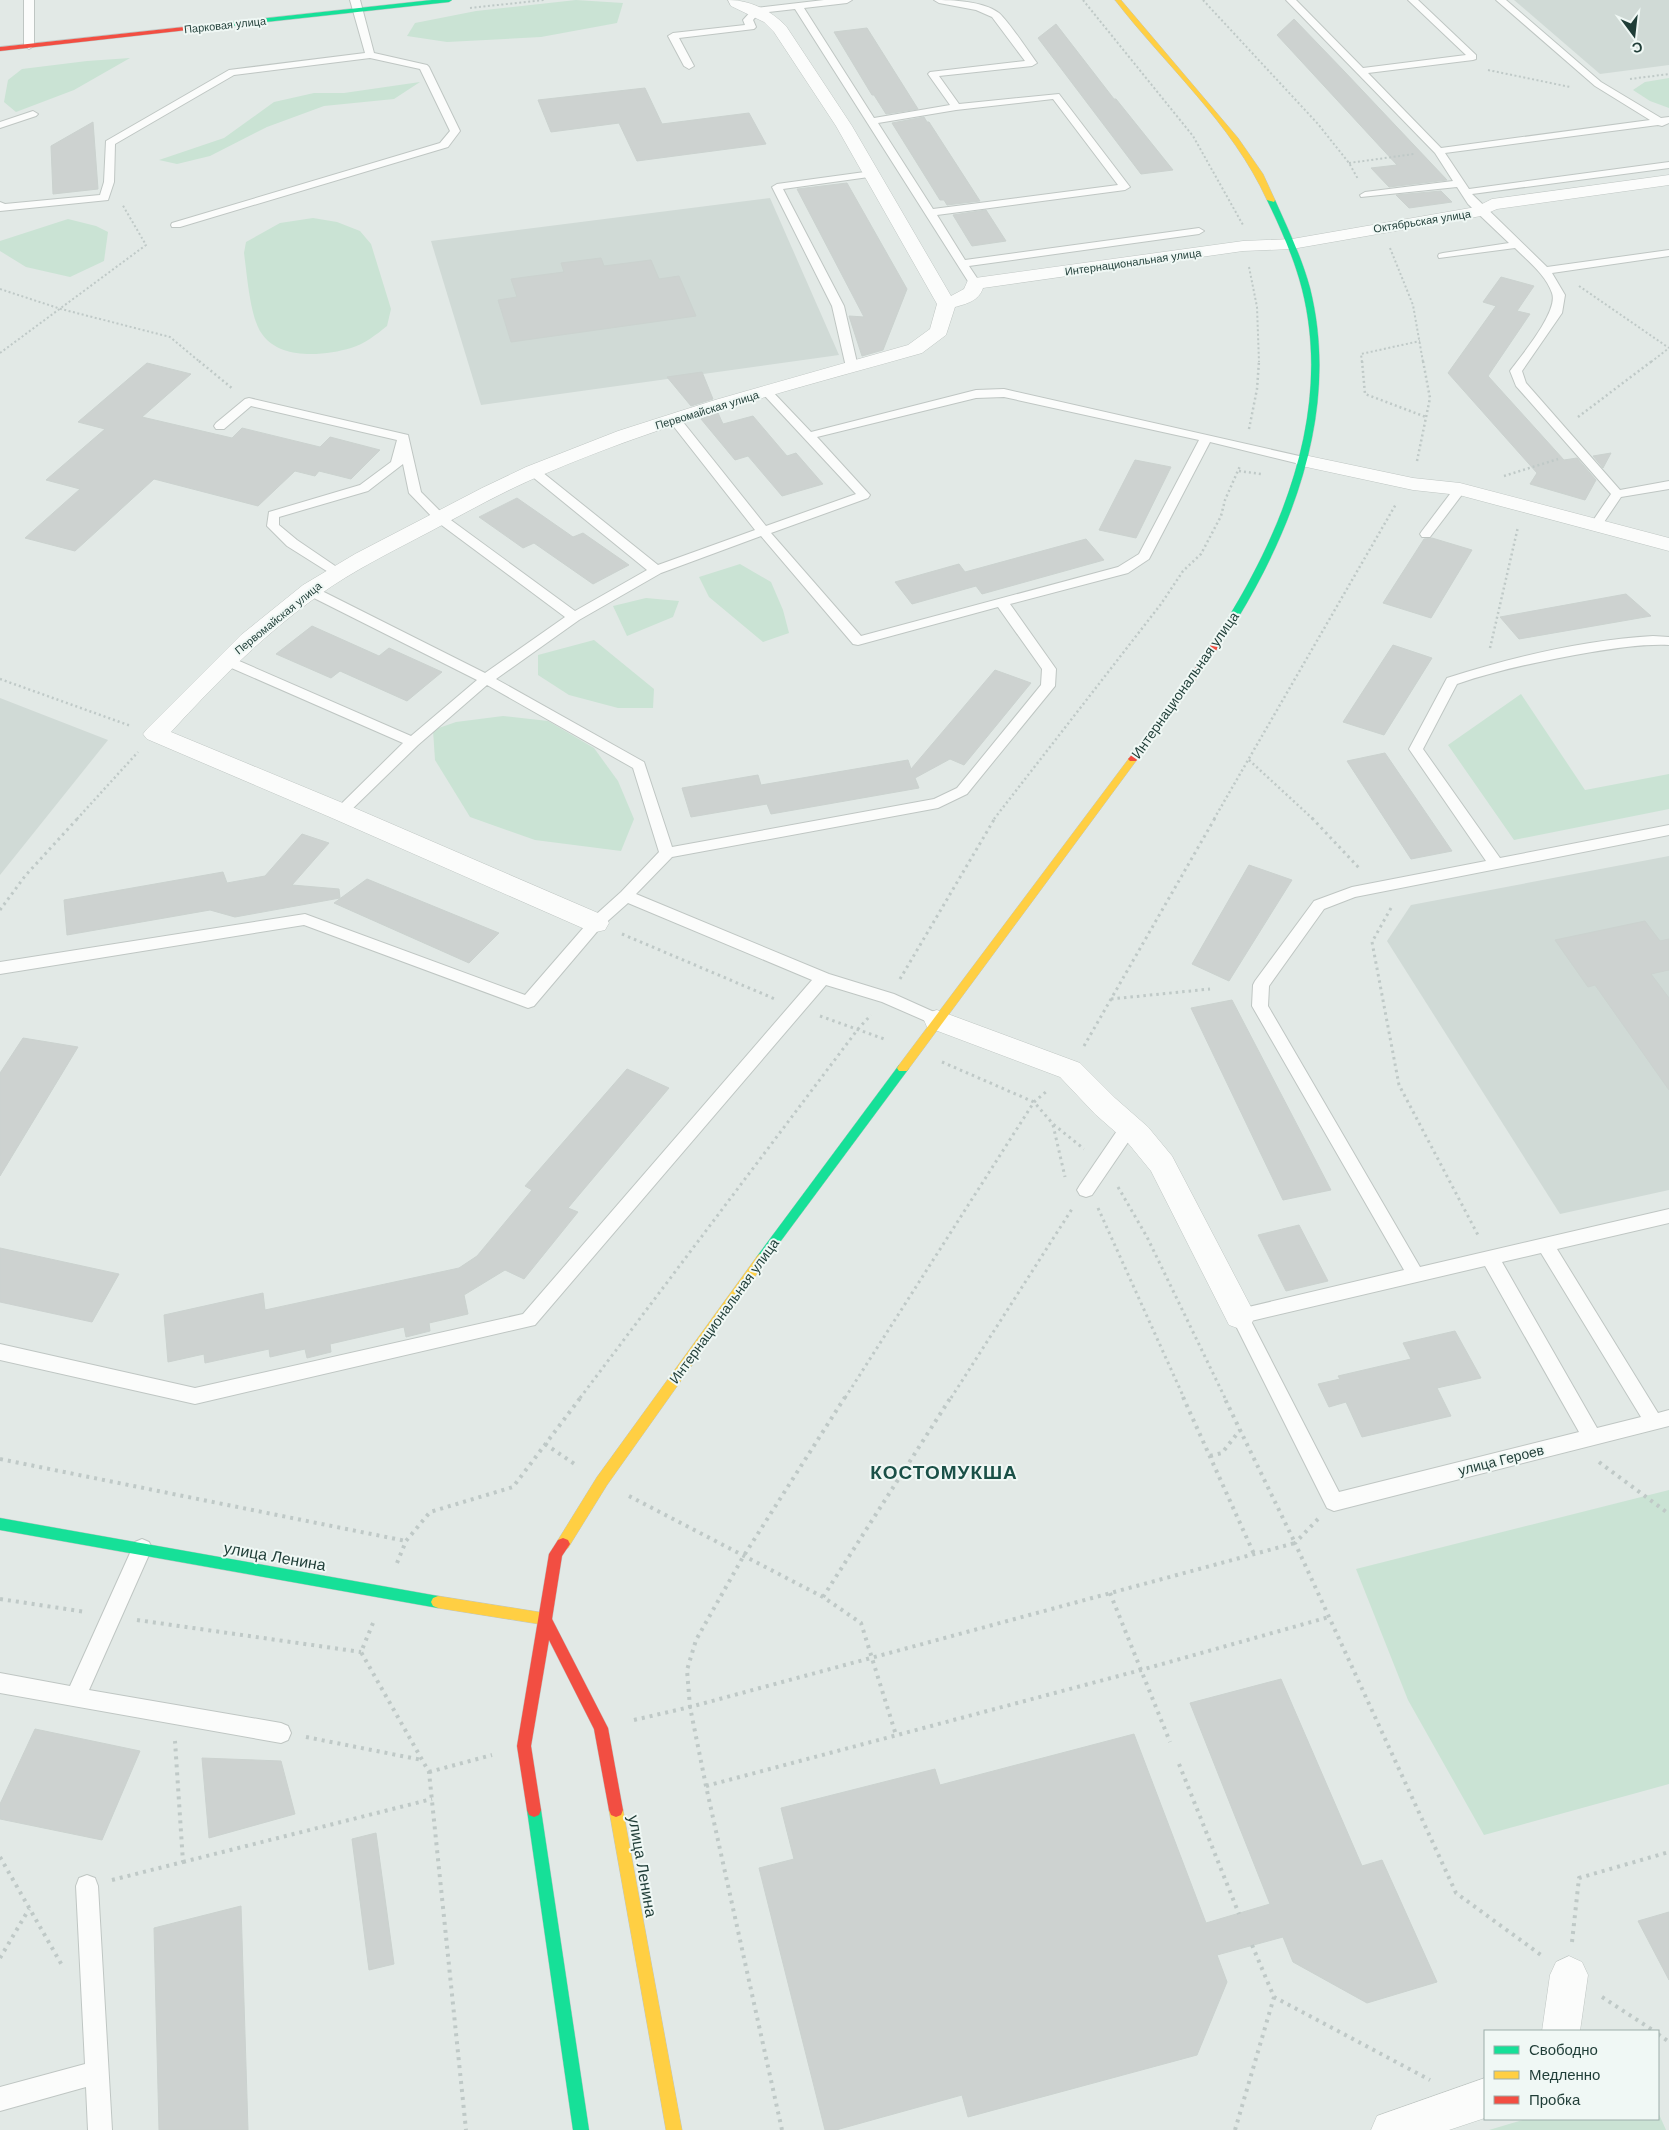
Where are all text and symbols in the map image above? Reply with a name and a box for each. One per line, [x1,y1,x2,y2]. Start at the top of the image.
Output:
north arrow [1609,10,1659,60]
street label: Парковая улица [183,15,267,35]
text: С [1630,39,1644,57]
street label: Октябрьская улица [1372,207,1472,235]
street label: Интернациональная улица [1064,246,1203,278]
street label: Первомайская улица [654,388,761,431]
street label: Первомайская улица [232,579,324,657]
street label: Интернациональная улица [1128,608,1242,761]
street label: Интернациональная улица [666,1235,782,1387]
street label: улица Героев [1457,1442,1545,1478]
district label: КОСТОМУКША [870,1462,1018,1483]
street label: улица Ленина [223,1539,327,1574]
street label: улица Ленина [625,1814,660,1919]
legend [1484,2030,1659,2120]
text: Свободно [1529,2041,1598,2058]
text: Медленно [1529,2066,1600,2083]
text: Пробка [1529,2091,1581,2108]

